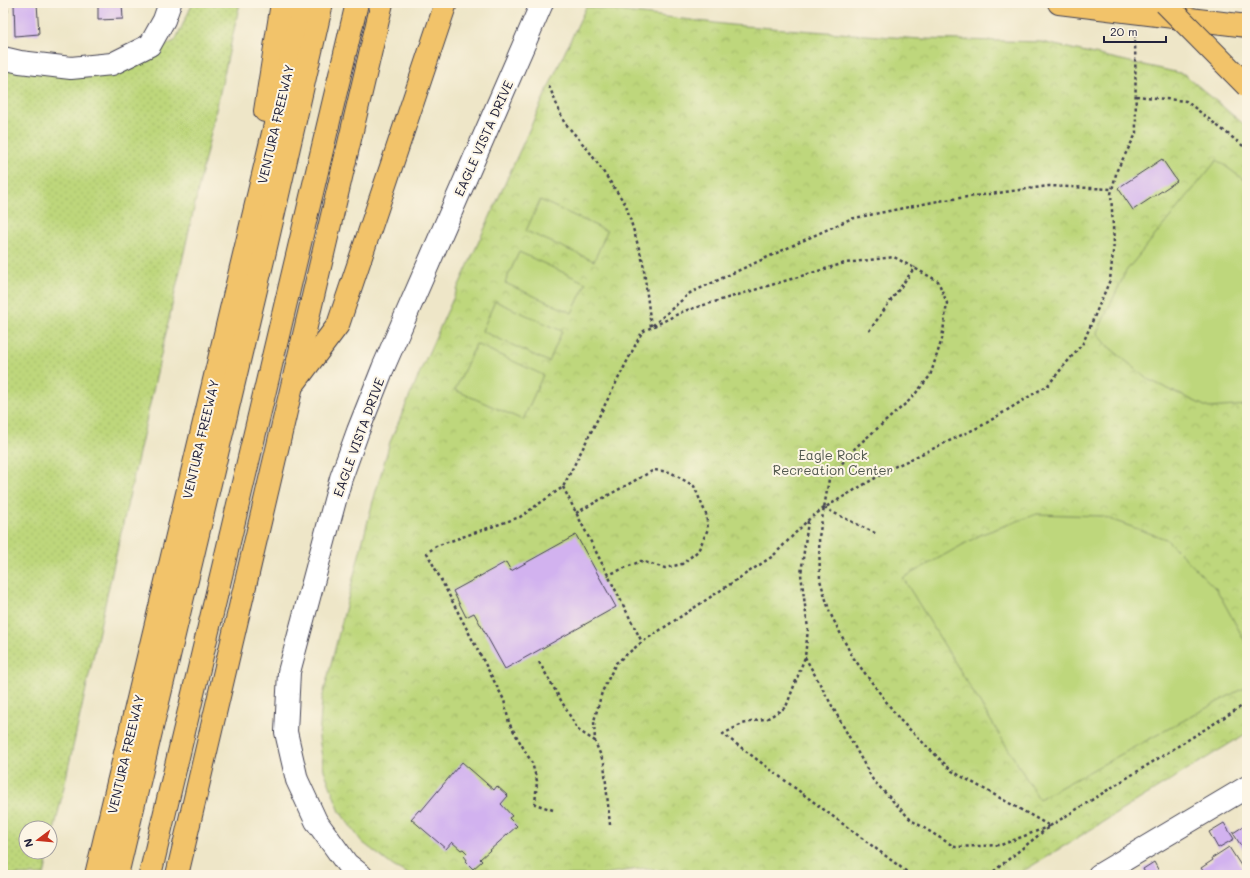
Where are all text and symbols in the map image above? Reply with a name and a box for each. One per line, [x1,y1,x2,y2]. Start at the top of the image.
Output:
scale bar [1104,18,1166,44]
text: 20 m [1110,23,1138,39]
street label: VENTURA FREEWAY [253,63,297,185]
street label: EAGLE VISTA DRIVE [450,77,516,199]
street label: EAGLE VISTA DRIVE [329,375,387,499]
street label: VENTURA FREEWAY [178,378,222,500]
park label: Eagle Rock Recreation Center [773,446,893,478]
street label: VENTURA FREEWAY [103,693,147,815]
north arrow [18,820,58,860]
text: N [20,837,36,849]

